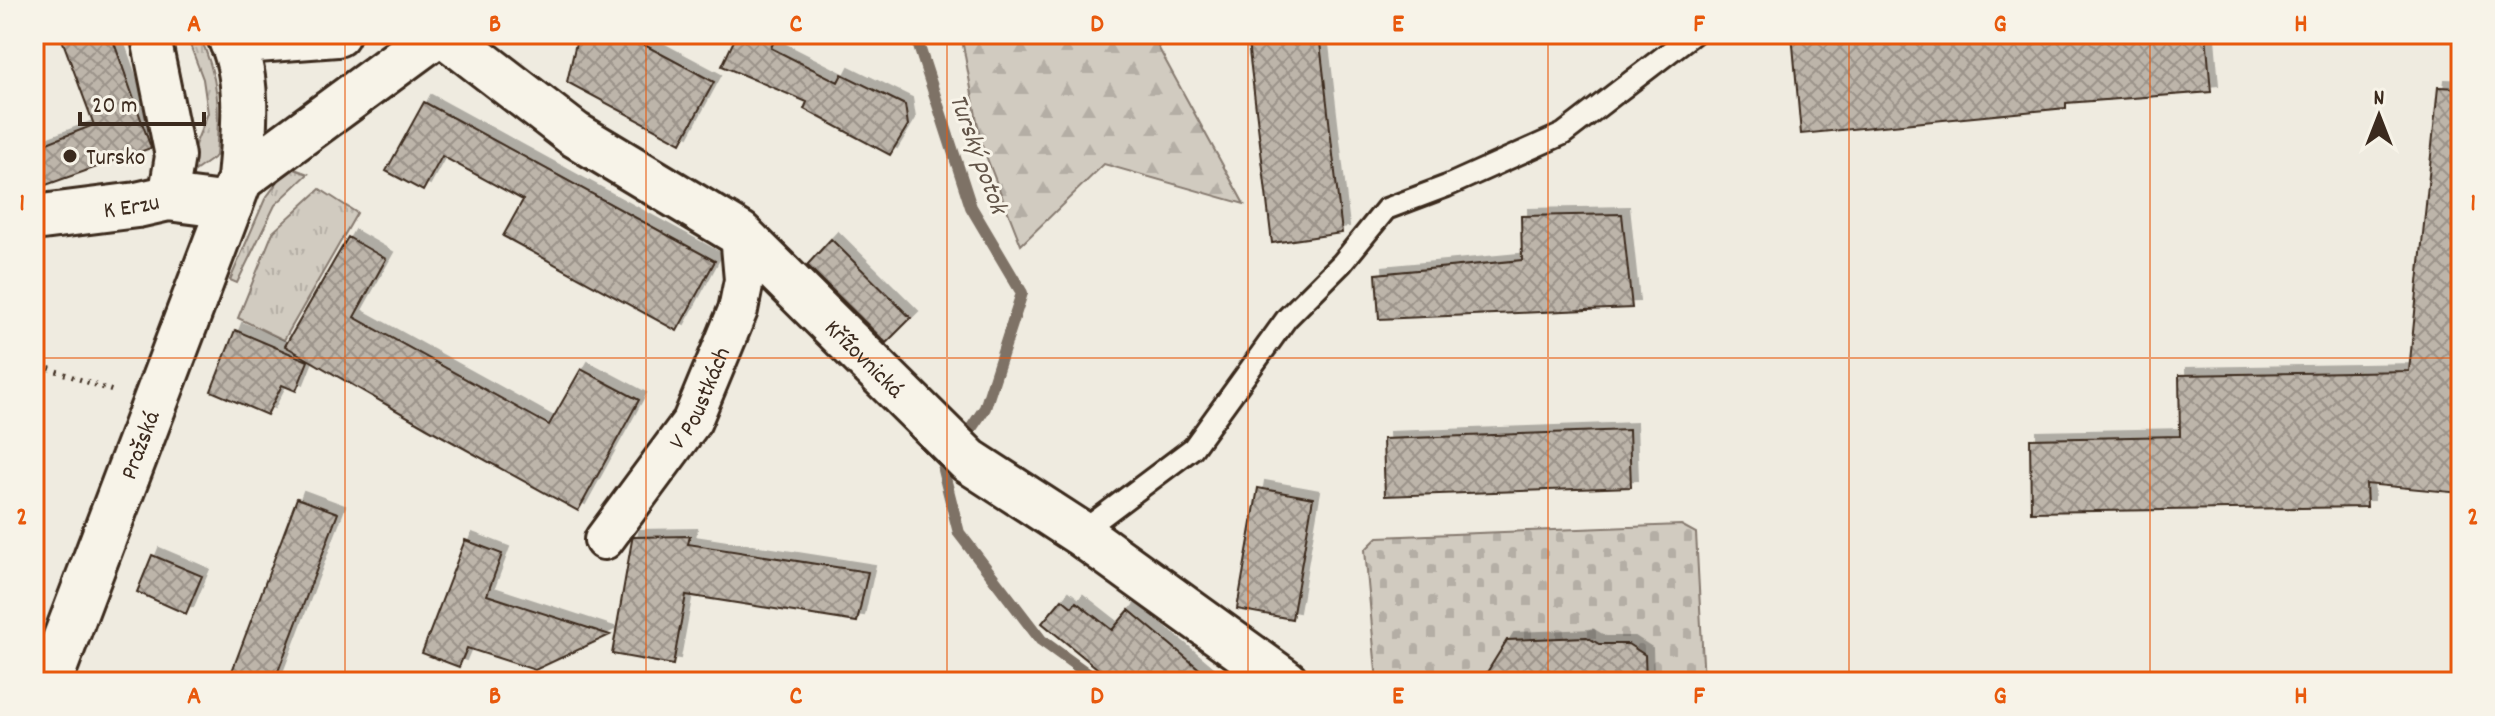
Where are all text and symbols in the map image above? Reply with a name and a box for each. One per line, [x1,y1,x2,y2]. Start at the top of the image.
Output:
text: A [187,7,201,44]
text: B [489,7,501,44]
text: C [790,7,803,44]
text: D [1090,7,1104,44]
text: E [1392,7,1404,44]
text: F [1693,7,1705,44]
text: G [1993,7,2007,44]
text: H [2294,7,2308,44]
scale bar [80,76,204,126]
north arrow [2339,76,2419,156]
text: N [2374,84,2385,115]
water label: Turský potok [938,89,1016,221]
text: 20 m [92,90,138,124]
place label: Tursko [86,142,145,176]
marker: Tursko [61,147,79,165]
text: 1 [19,186,25,223]
street label: K Erzu [102,186,163,229]
text: 1 [2470,186,2476,223]
street label: Křížovnická [815,313,911,408]
street label: V Poustkách [662,342,741,458]
street label: Pražská [113,406,171,485]
text: 2 [16,500,28,537]
text: 2 [2467,500,2479,537]
text: A [187,679,201,716]
text: B [489,679,501,716]
text: C [790,679,803,716]
text: D [1090,679,1104,716]
text: E [1392,679,1404,716]
text: F [1693,679,1705,716]
text: G [1993,679,2007,716]
text: H [2294,679,2308,716]

